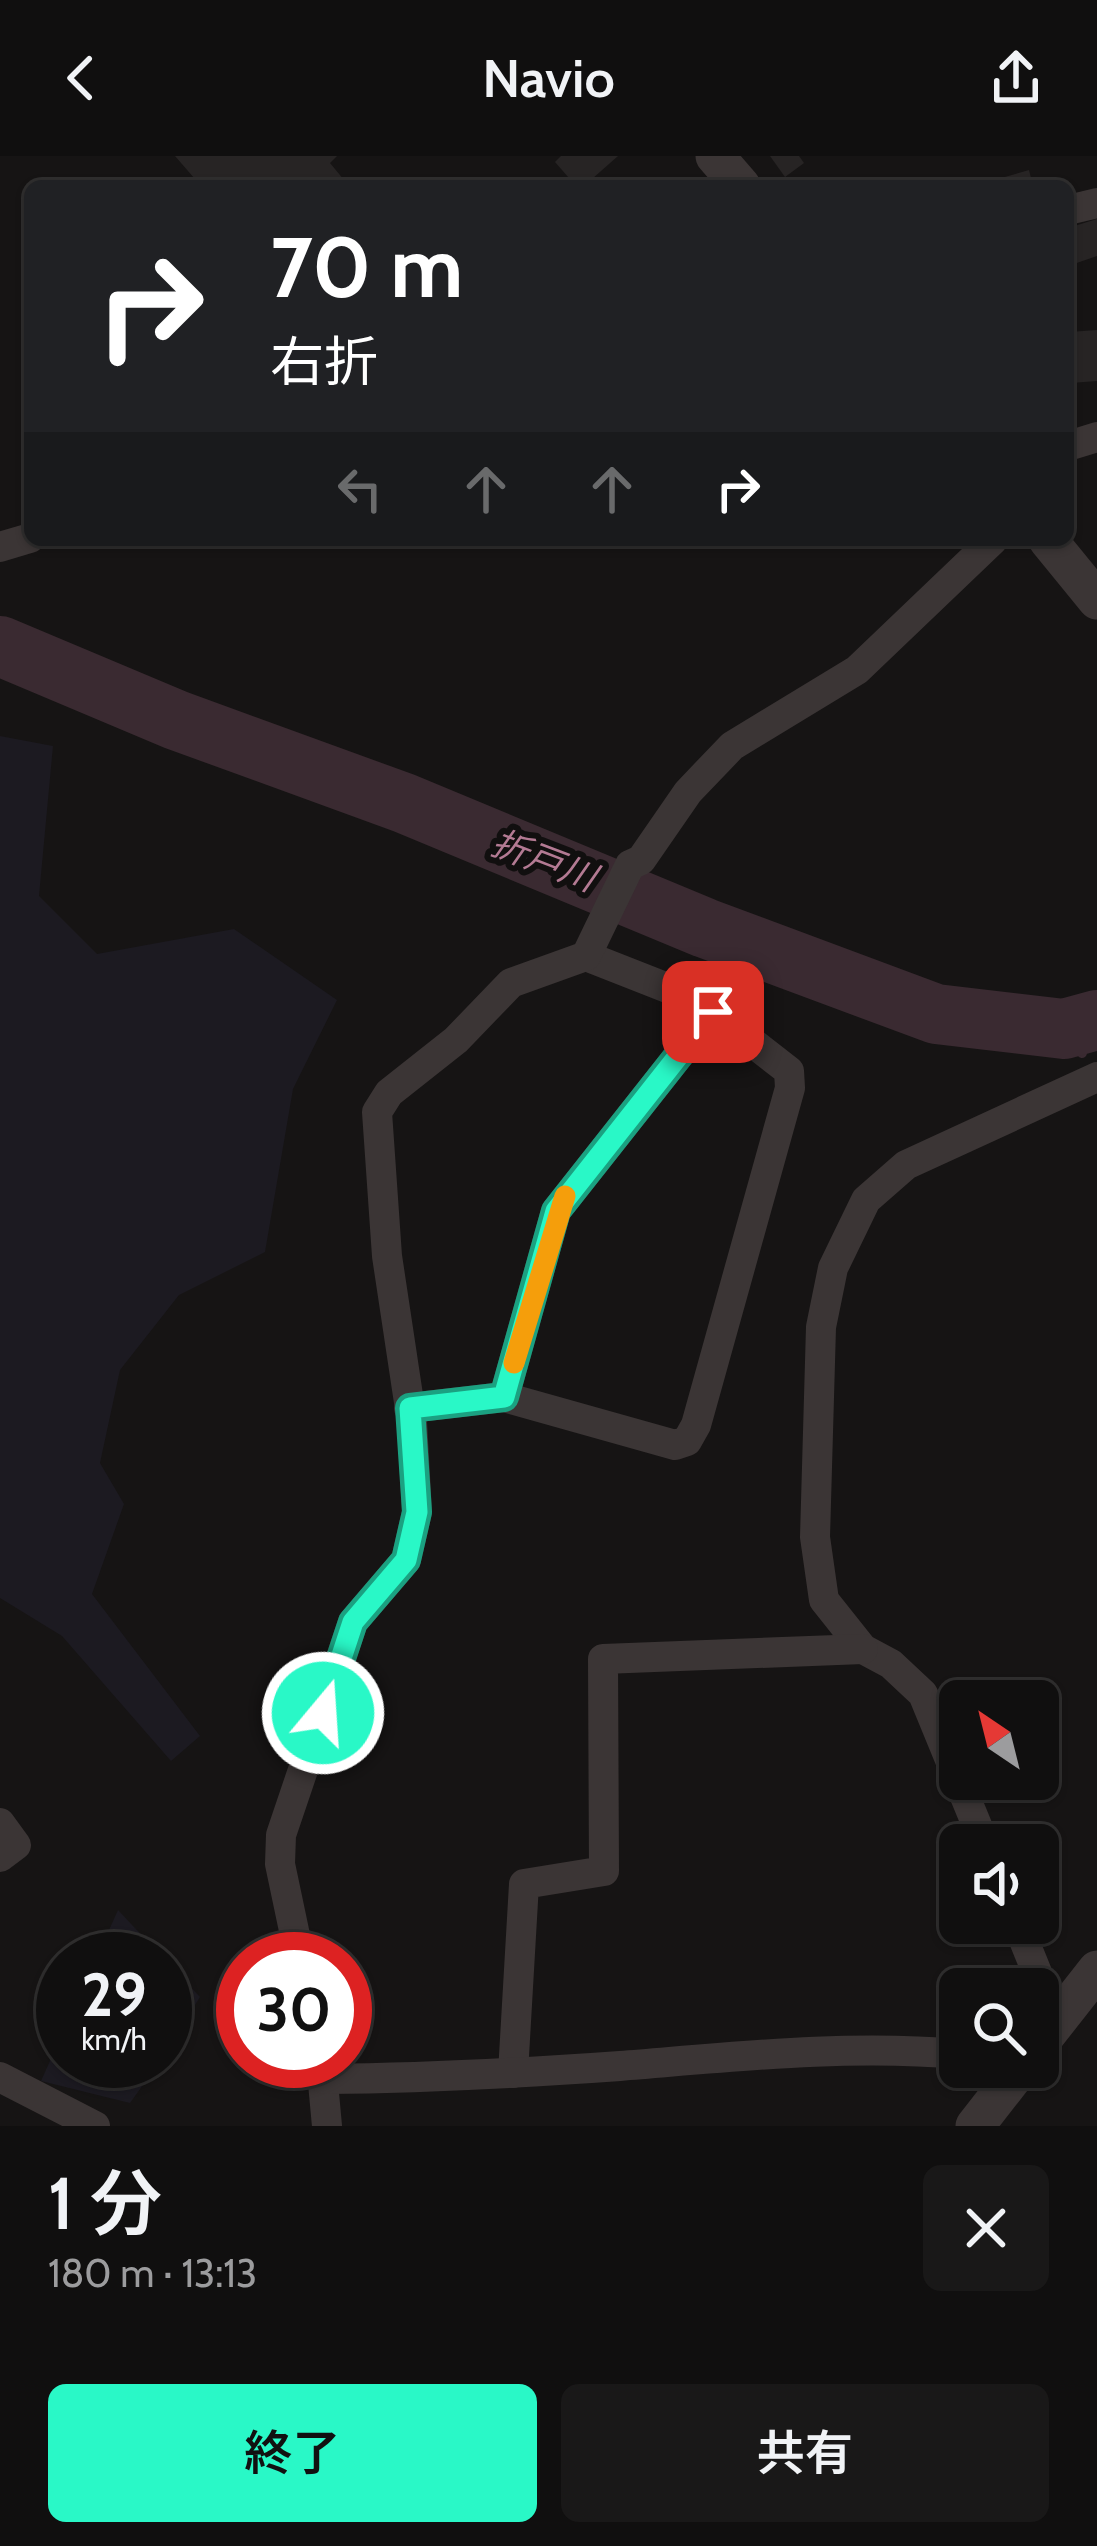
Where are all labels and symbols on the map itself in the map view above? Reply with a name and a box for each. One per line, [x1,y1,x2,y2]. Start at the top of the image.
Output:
water label: 折戸川 [486,820,606,901]
pin [662,961,764,1063]
position arrow [260,1650,386,1776]
north arrow [939,1680,1059,1800]
speed limit sign: 30 [216,1932,372,2088]

